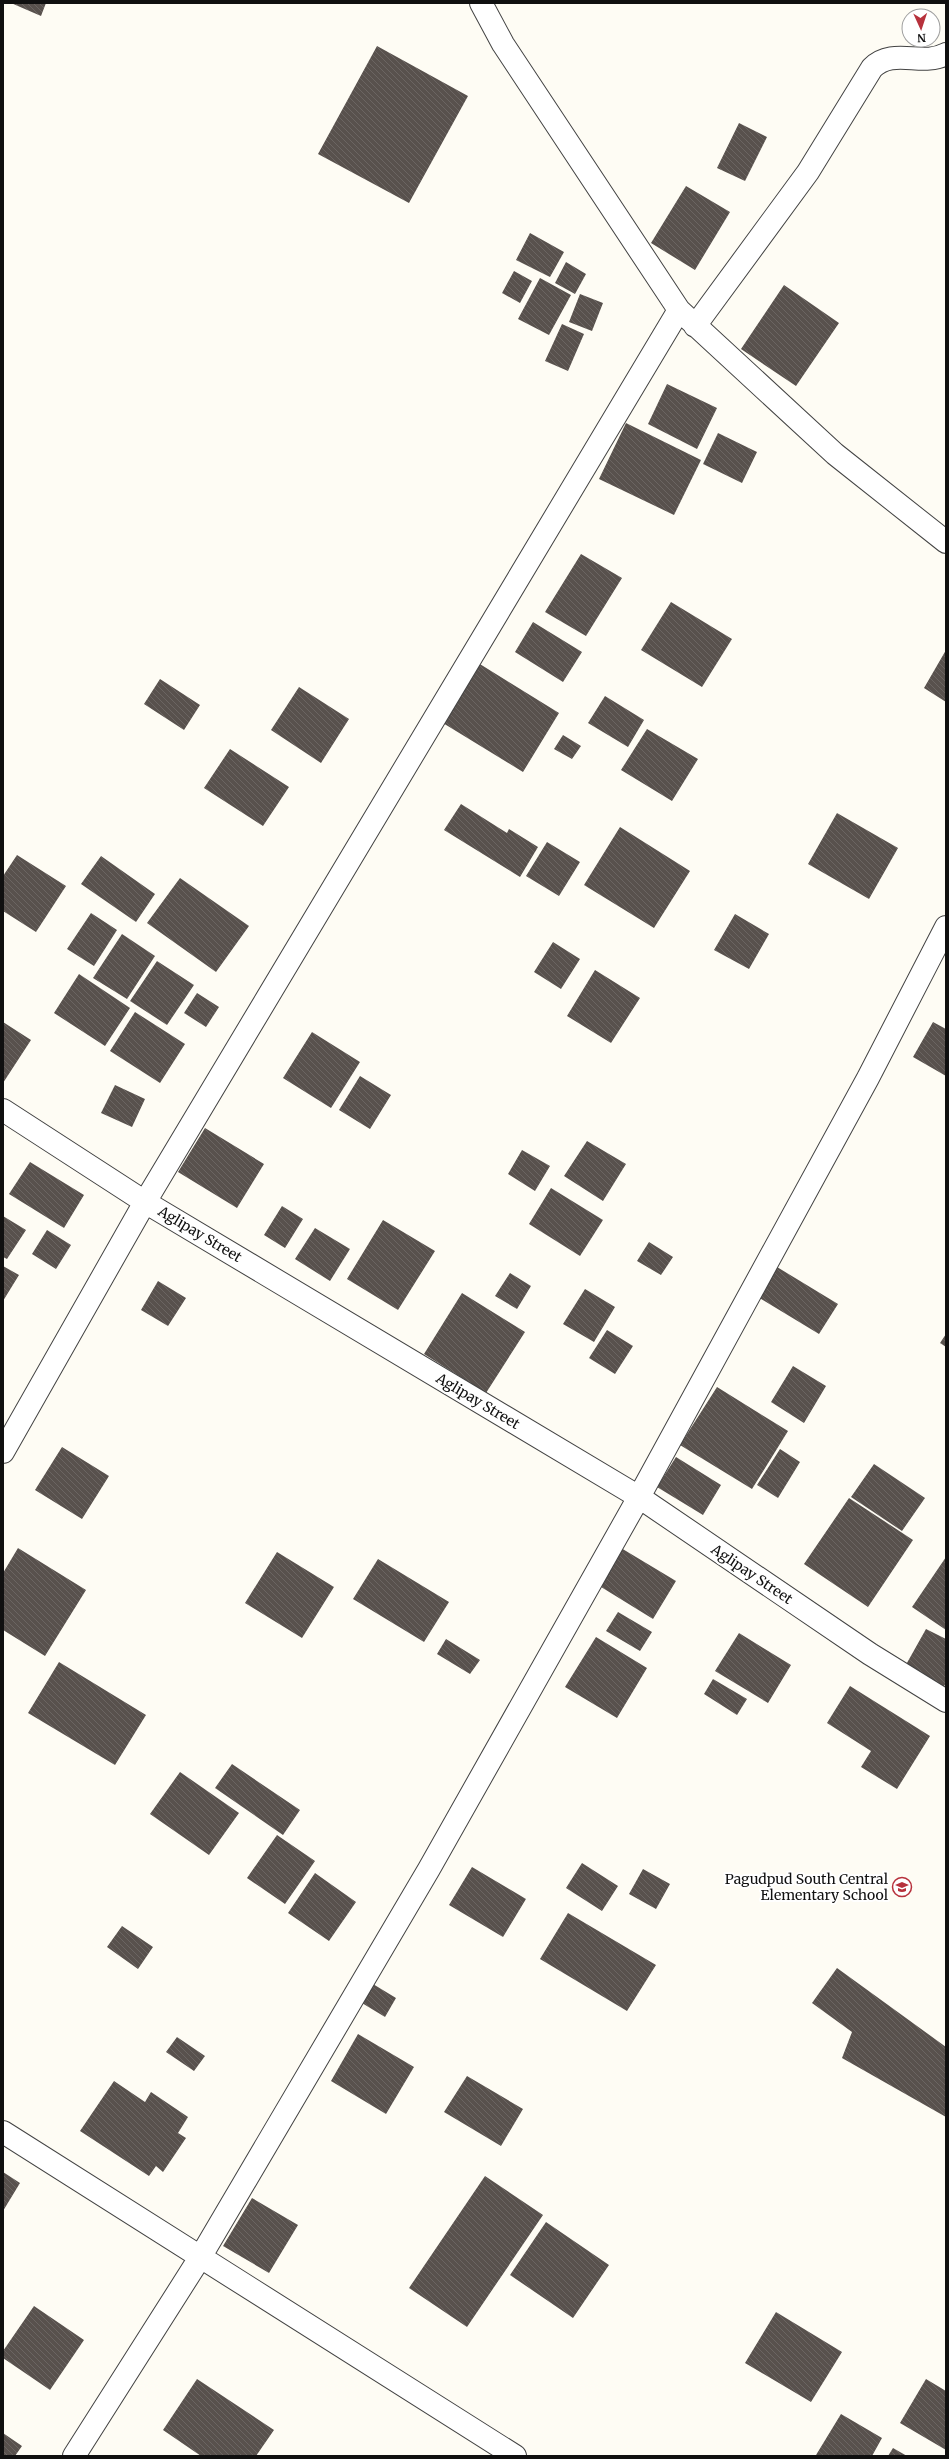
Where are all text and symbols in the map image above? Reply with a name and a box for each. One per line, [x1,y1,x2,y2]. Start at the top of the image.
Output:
north arrow [901,8,941,48]
text: N [917,31,926,45]
street label: Aglipay Street [154,1201,246,1266]
street label: Aglipay Street [432,1368,524,1433]
street label: Aglipay Street [707,1540,797,1608]
place label: Pagudpud South Central Elementary School [725,1870,889,1904]
school or university icon: Pagudpud South Central Elementary School [891,1876,913,1898]

